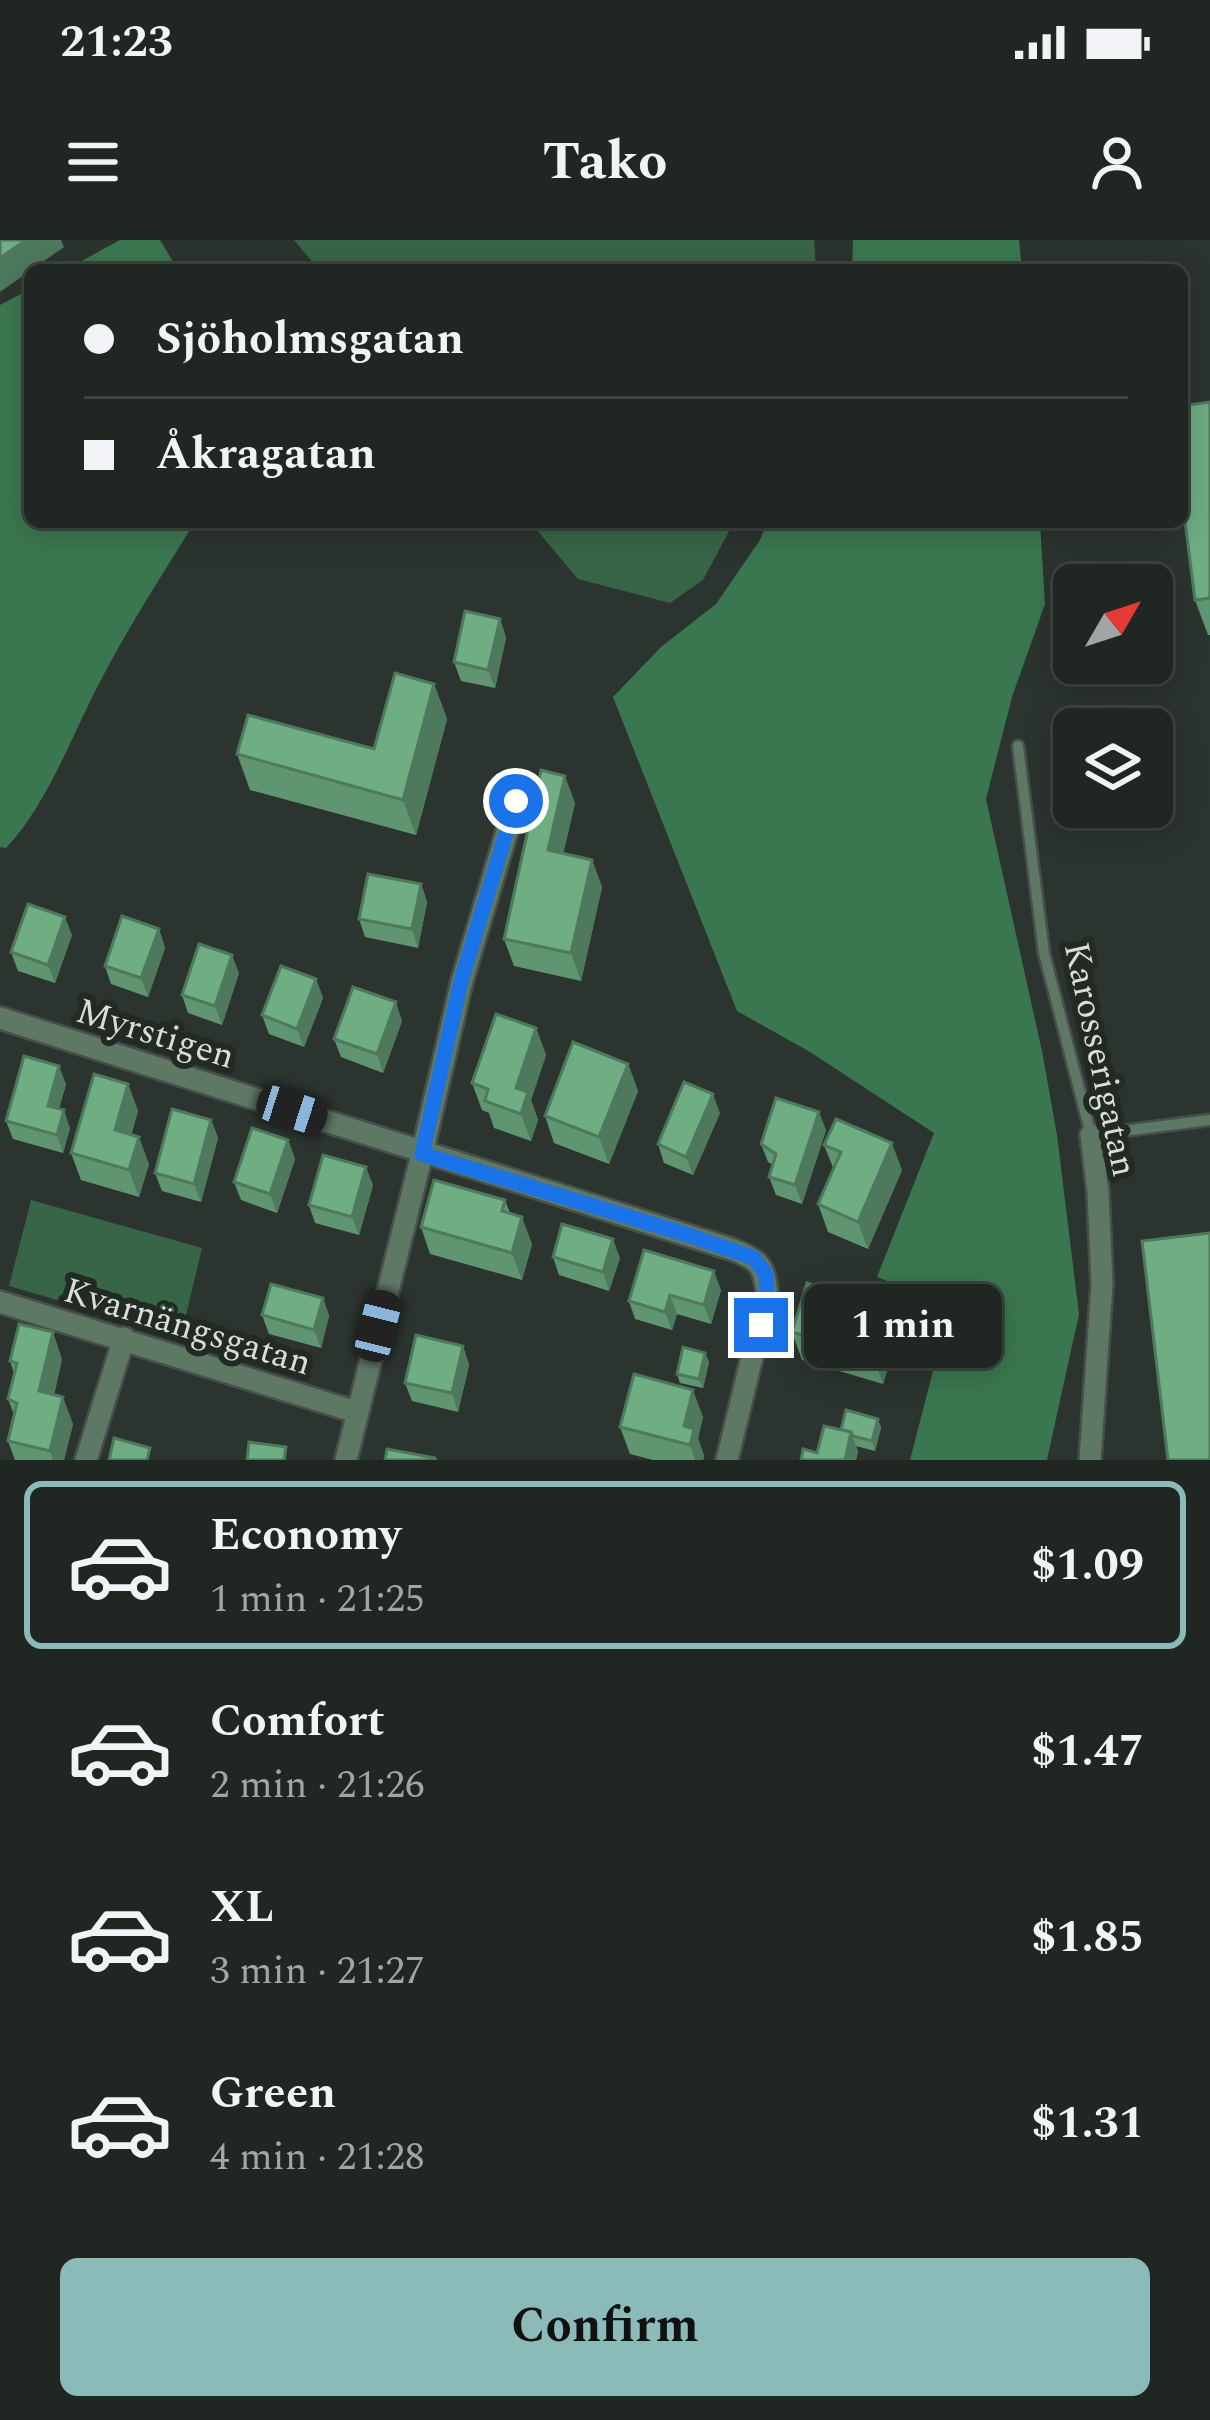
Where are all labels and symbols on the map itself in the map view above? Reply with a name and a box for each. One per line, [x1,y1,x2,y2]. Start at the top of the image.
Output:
north arrow [1053,564,1173,684]
route start [489,774,543,828]
street label: Karosserigatan [1048,937,1151,1182]
street label: Myrstigen [69,984,241,1085]
car [252,1082,332,1138]
street label: Kvarnängsgatan [57,1264,318,1391]
callout: 1 min [803,1283,1001,1367]
car [352,1287,404,1365]
route end [734,1298,788,1352]

